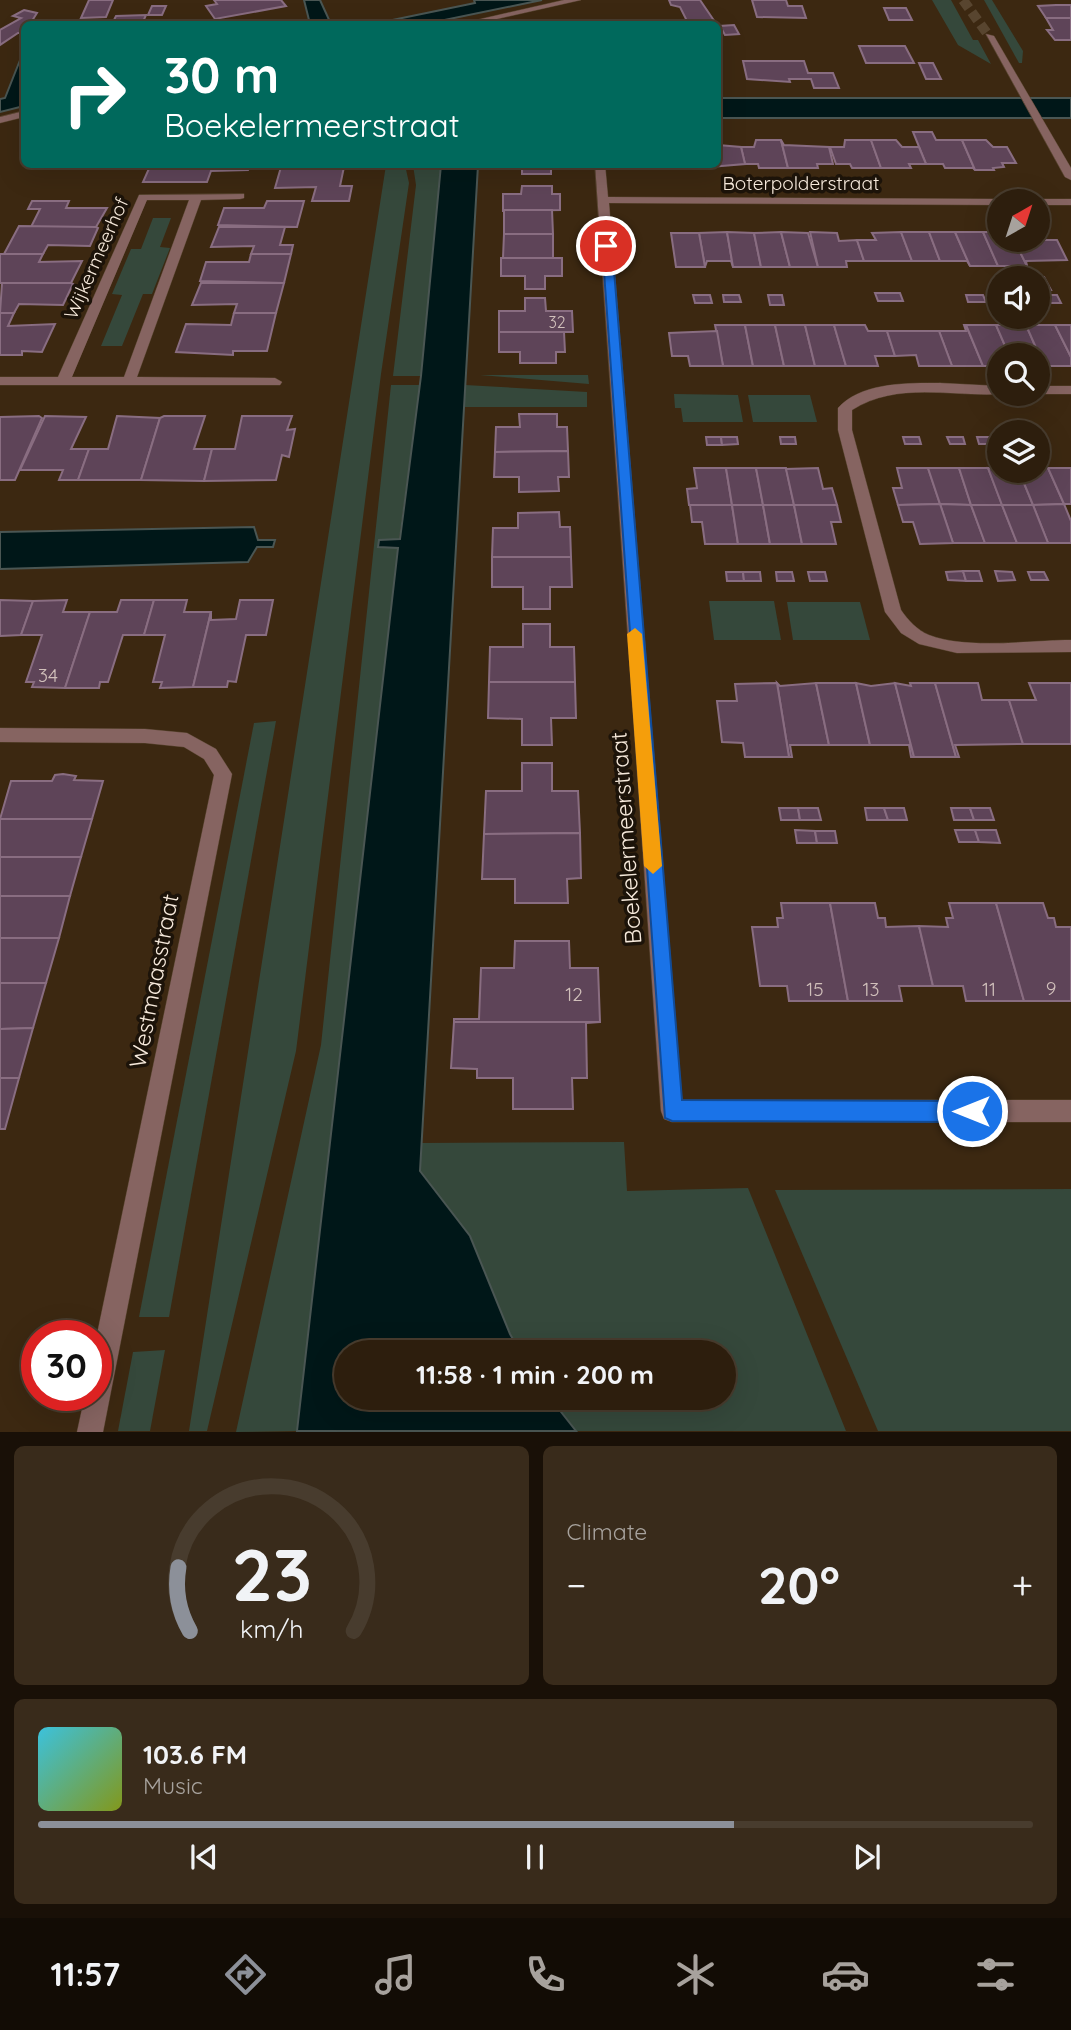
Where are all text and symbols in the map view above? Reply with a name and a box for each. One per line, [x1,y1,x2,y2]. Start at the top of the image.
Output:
text: 30 m [164,44,279,105]
icon: right [49,49,140,140]
text: Boekelermeerstraat [164,105,460,145]
street label: Boterpolderstraat [722,171,880,195]
north arrow [987,189,1050,252]
map controls [987,189,1050,483]
street label: Wijkermeerhof [58,193,134,323]
pin [576,216,636,276]
icon: arrive [587,227,625,265]
button: sound [987,266,1050,329]
house number: 32 [548,312,566,332]
button: search [987,343,1050,406]
button: layers [987,420,1050,483]
house number: 34 [38,663,58,687]
street label: Boekelermeerstraat [604,731,647,945]
street label: Westmaasstraat [122,891,185,1070]
house number: 9 [1046,976,1056,1000]
house number: 15 [806,977,824,1001]
house number: 13 [863,977,880,1001]
house number: 11 [982,977,996,1001]
house number: 12 [565,982,583,1006]
position arrow [935,1074,1009,1148]
speed limit sign: 30 [21,1320,112,1411]
text: 11:58 · 1 min · 200 m [416,1358,654,1391]
text: Climate [567,1517,647,1546]
text: 23 [231,1529,312,1620]
text: 20° [758,1552,840,1617]
text: − [567,1561,586,1609]
text: + [1012,1561,1033,1609]
text: km/h [240,1613,303,1644]
text: 103.6 FM [143,1738,247,1771]
text: Music [143,1771,203,1800]
icon: previous [185,1838,223,1876]
icon: pause [516,1838,554,1876]
icon: next [848,1838,886,1876]
icon: directions [221,1950,270,1999]
icon: music [371,1950,420,1999]
icon: phone [521,1950,570,1999]
icon: climate [671,1950,720,1999]
icon: car [821,1950,870,1999]
icon: filters [971,1950,1020,1999]
text: 11:57 [51,1954,120,1994]

